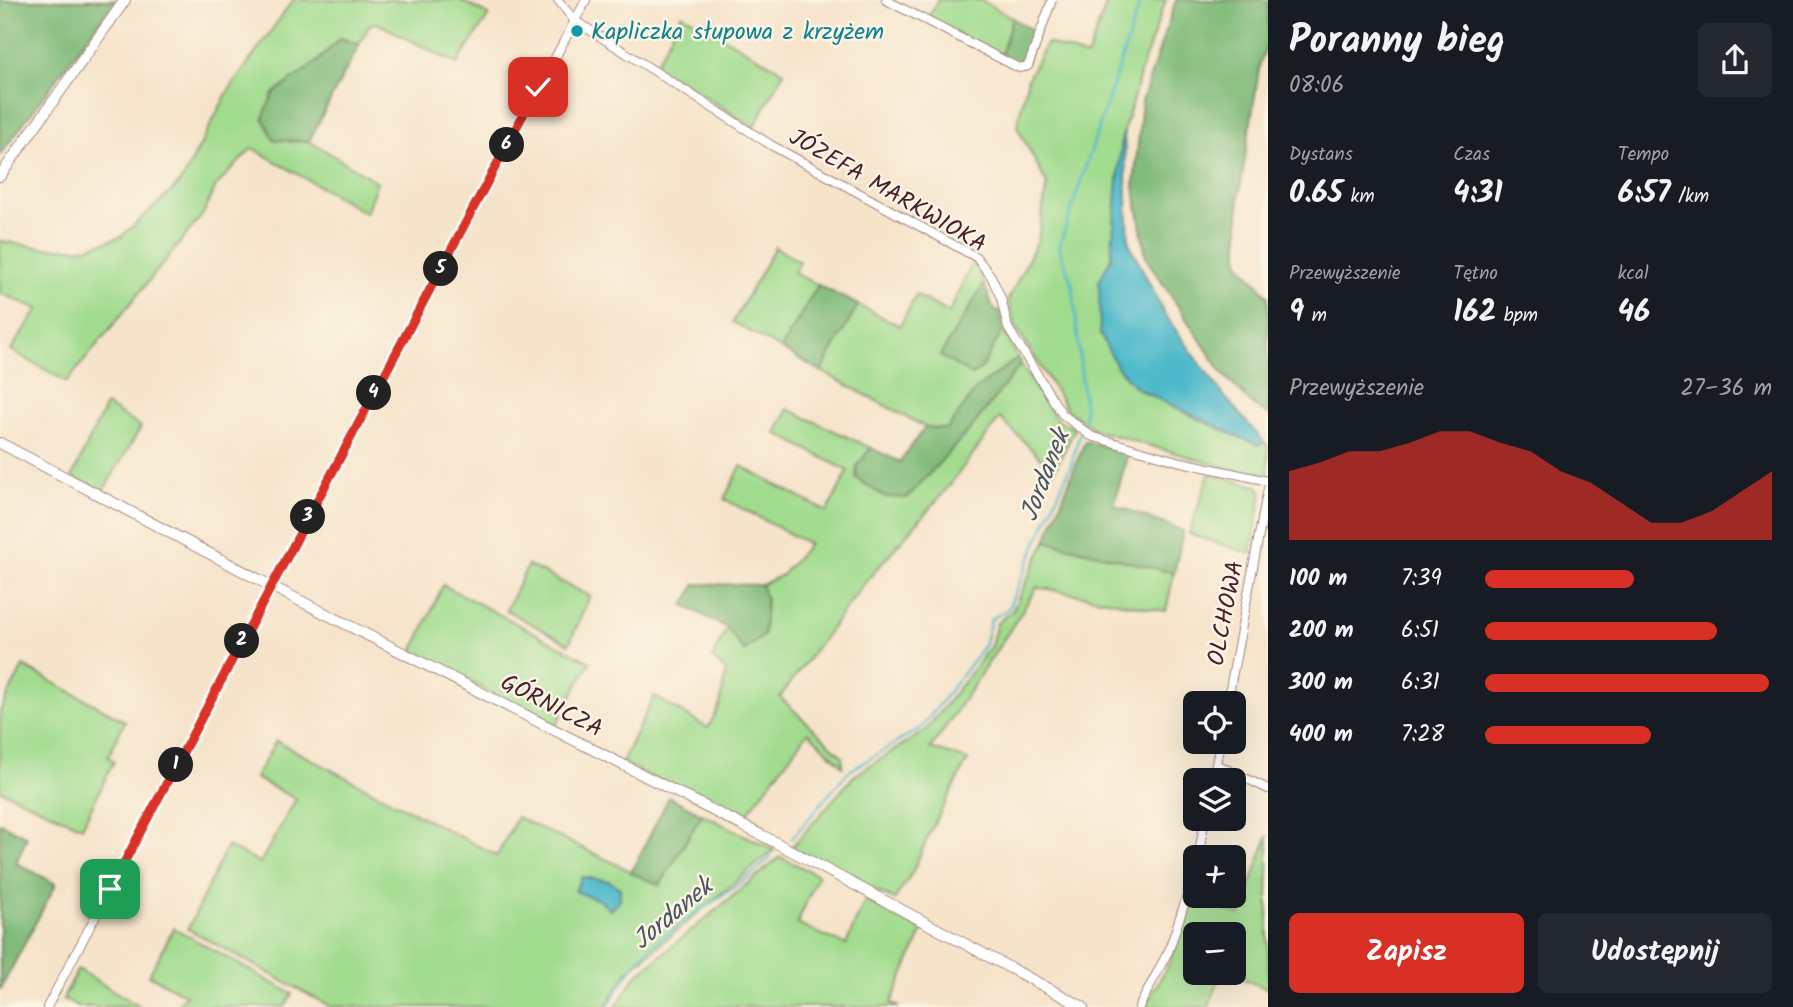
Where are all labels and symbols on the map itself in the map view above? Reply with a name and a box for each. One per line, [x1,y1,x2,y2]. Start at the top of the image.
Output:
place label: Kapliczka słupowa z krzyżem [591,13,884,52]
marker: Kapliczka słupowa z krzyżem [569,23,585,39]
pin [508,57,568,117]
street label: JÓZEFA MARKWIOKA [781,119,994,264]
pin: 6 [490,128,524,162]
pin: 5 [424,252,458,286]
pin: 4 [356,376,392,410]
water label: Jordanek [1009,420,1084,528]
pin: 3 [290,500,326,534]
street label: OLCHOWA [1197,557,1256,669]
pin: 2 [224,624,260,658]
street label: GÓRNICZA [493,664,610,749]
pin: 1 [158,748,194,782]
pin [80,859,140,919]
water label: Jordanek [623,865,726,961]

